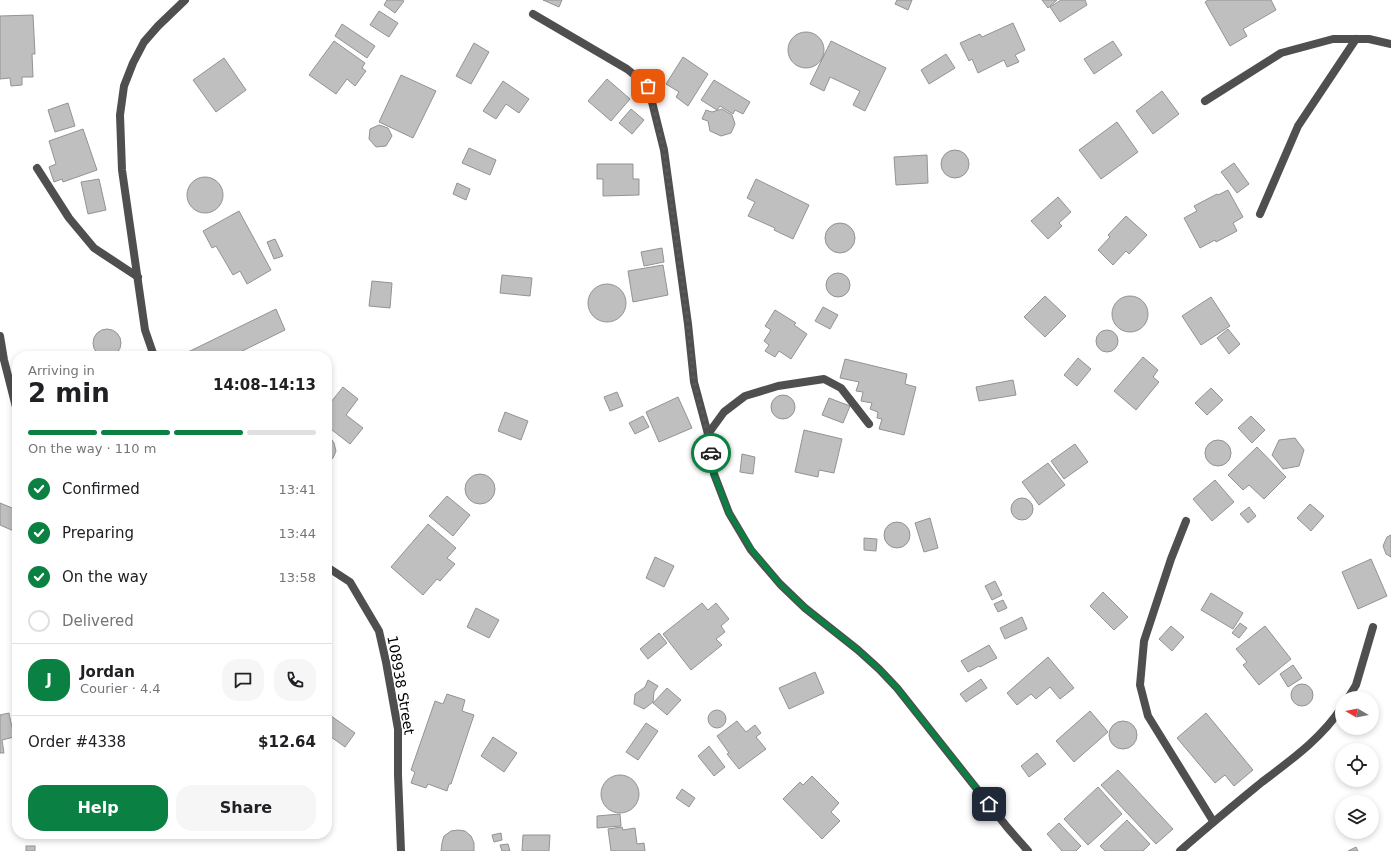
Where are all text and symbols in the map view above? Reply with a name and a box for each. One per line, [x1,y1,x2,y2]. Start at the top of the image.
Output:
pin [631,69,665,103]
icon: bag [637,75,659,97]
text: Arriving in [28,363,95,378]
text: 14:08–14:13 [213,376,316,394]
text: 2 min [28,378,110,408]
courier [691,433,731,473]
text: On the way · 110 m [28,441,156,456]
icon: car [700,442,722,464]
icon: check [28,478,50,500]
text: Confirmed [62,480,140,498]
text: 13:41 [279,482,316,497]
icon: check [28,522,50,544]
text: Preparing [62,524,134,542]
text: 13:44 [279,526,316,541]
icon: check [28,566,50,588]
text: On the way [62,568,148,586]
text: 13:58 [279,570,316,585]
text: Delivered [62,612,134,630]
street label: 108938 Street [384,634,418,736]
button: chat [222,659,264,701]
button: phone [274,659,316,701]
text: Jordan [80,663,135,681]
text: J [46,671,52,689]
text: Courier · 4.4 [80,681,161,696]
north arrow [1335,691,1379,735]
map controls [1335,691,1379,839]
text: Order #4338 [28,733,126,751]
text: $12.64 [258,733,316,751]
button: locate [1335,743,1379,787]
button: Help [28,785,168,831]
button: Share [176,785,316,831]
pin [972,787,1006,821]
icon: home [978,793,1000,815]
button: layers [1335,795,1379,839]

